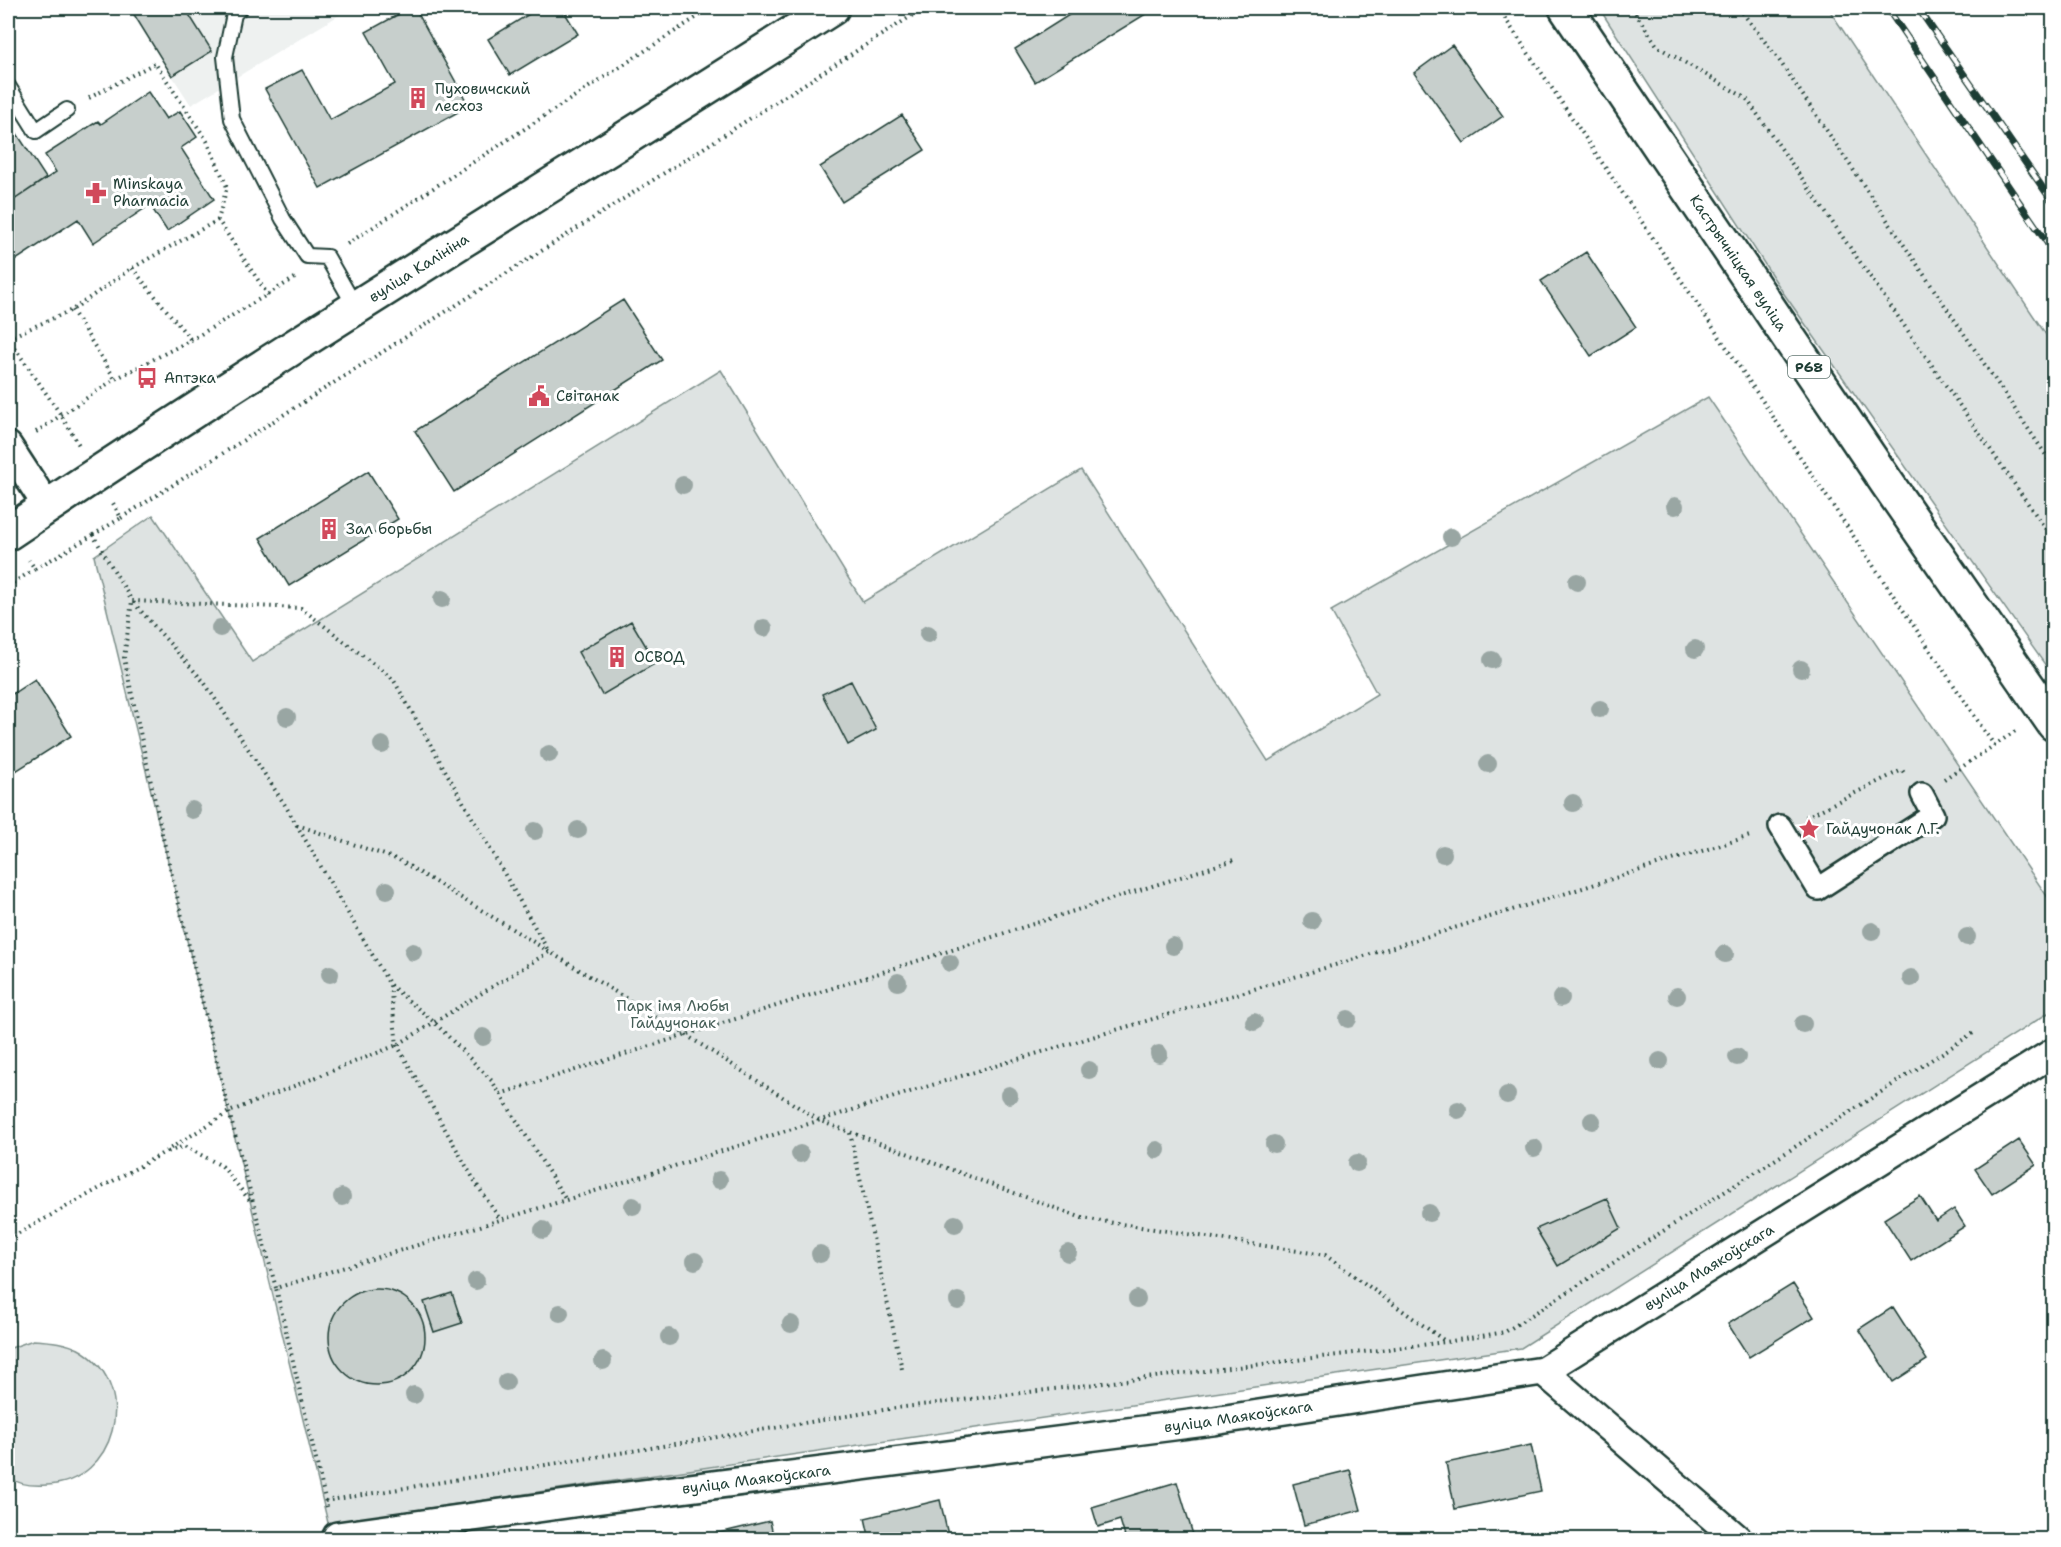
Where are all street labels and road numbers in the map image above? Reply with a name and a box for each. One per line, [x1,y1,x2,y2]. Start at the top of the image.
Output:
street label: Кастрычніцкая вуліца [1685,191,1792,336]
street label: вуліца Калініна [365,228,473,307]
road number: Р68 [1788,356,1830,378]
street label: вуліца Маякоўскага [1640,1219,1778,1315]
street label: вуліца Маякоўскага [1163,1396,1314,1437]
street label: вуліца Маякоўскага [681,1460,832,1499]

